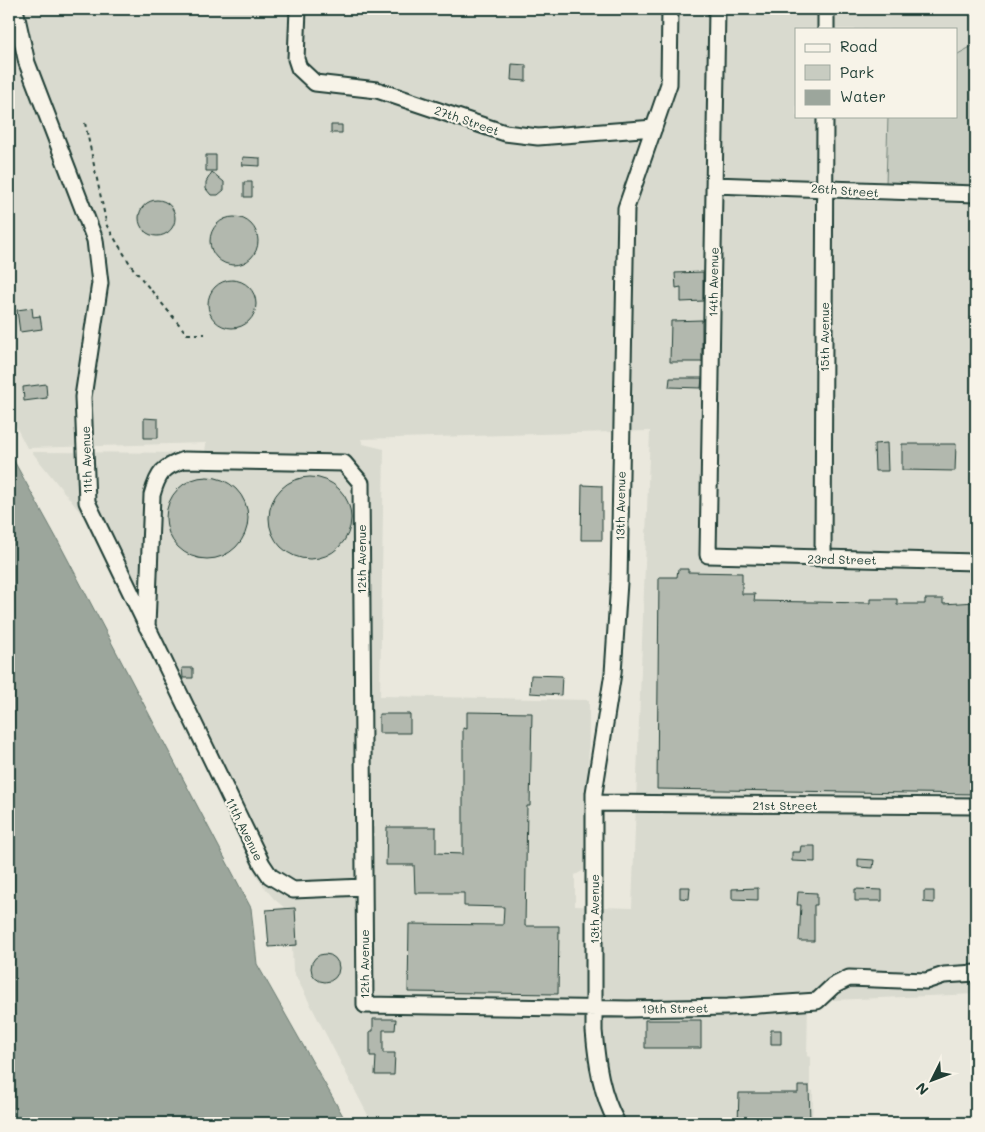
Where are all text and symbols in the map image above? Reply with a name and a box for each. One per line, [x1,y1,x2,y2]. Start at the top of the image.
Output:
legend [795,28,958,118]
text: Road [840,36,877,56]
text: Park [840,62,874,82]
text: Water [840,86,886,106]
street label: 27th Street [433,101,501,139]
street label: 26th Street [811,180,879,200]
street label: 14th Avenue [704,247,722,317]
street label: 15th Avenue [816,302,832,372]
street label: 11th Avenue [77,426,95,494]
street label: 13th Avenue [611,471,629,541]
street label: 12th Avenue [353,524,369,594]
street label: 23rd Street [807,550,877,568]
street label: 11th Avenue [223,795,267,863]
street label: 21st Street [752,797,818,813]
street label: 13th Avenue [586,874,602,944]
street label: 12th Avenue [356,929,372,999]
street label: 19th Street [642,999,708,1017]
north arrow [908,1054,958,1104]
text: N [911,1079,933,1099]

